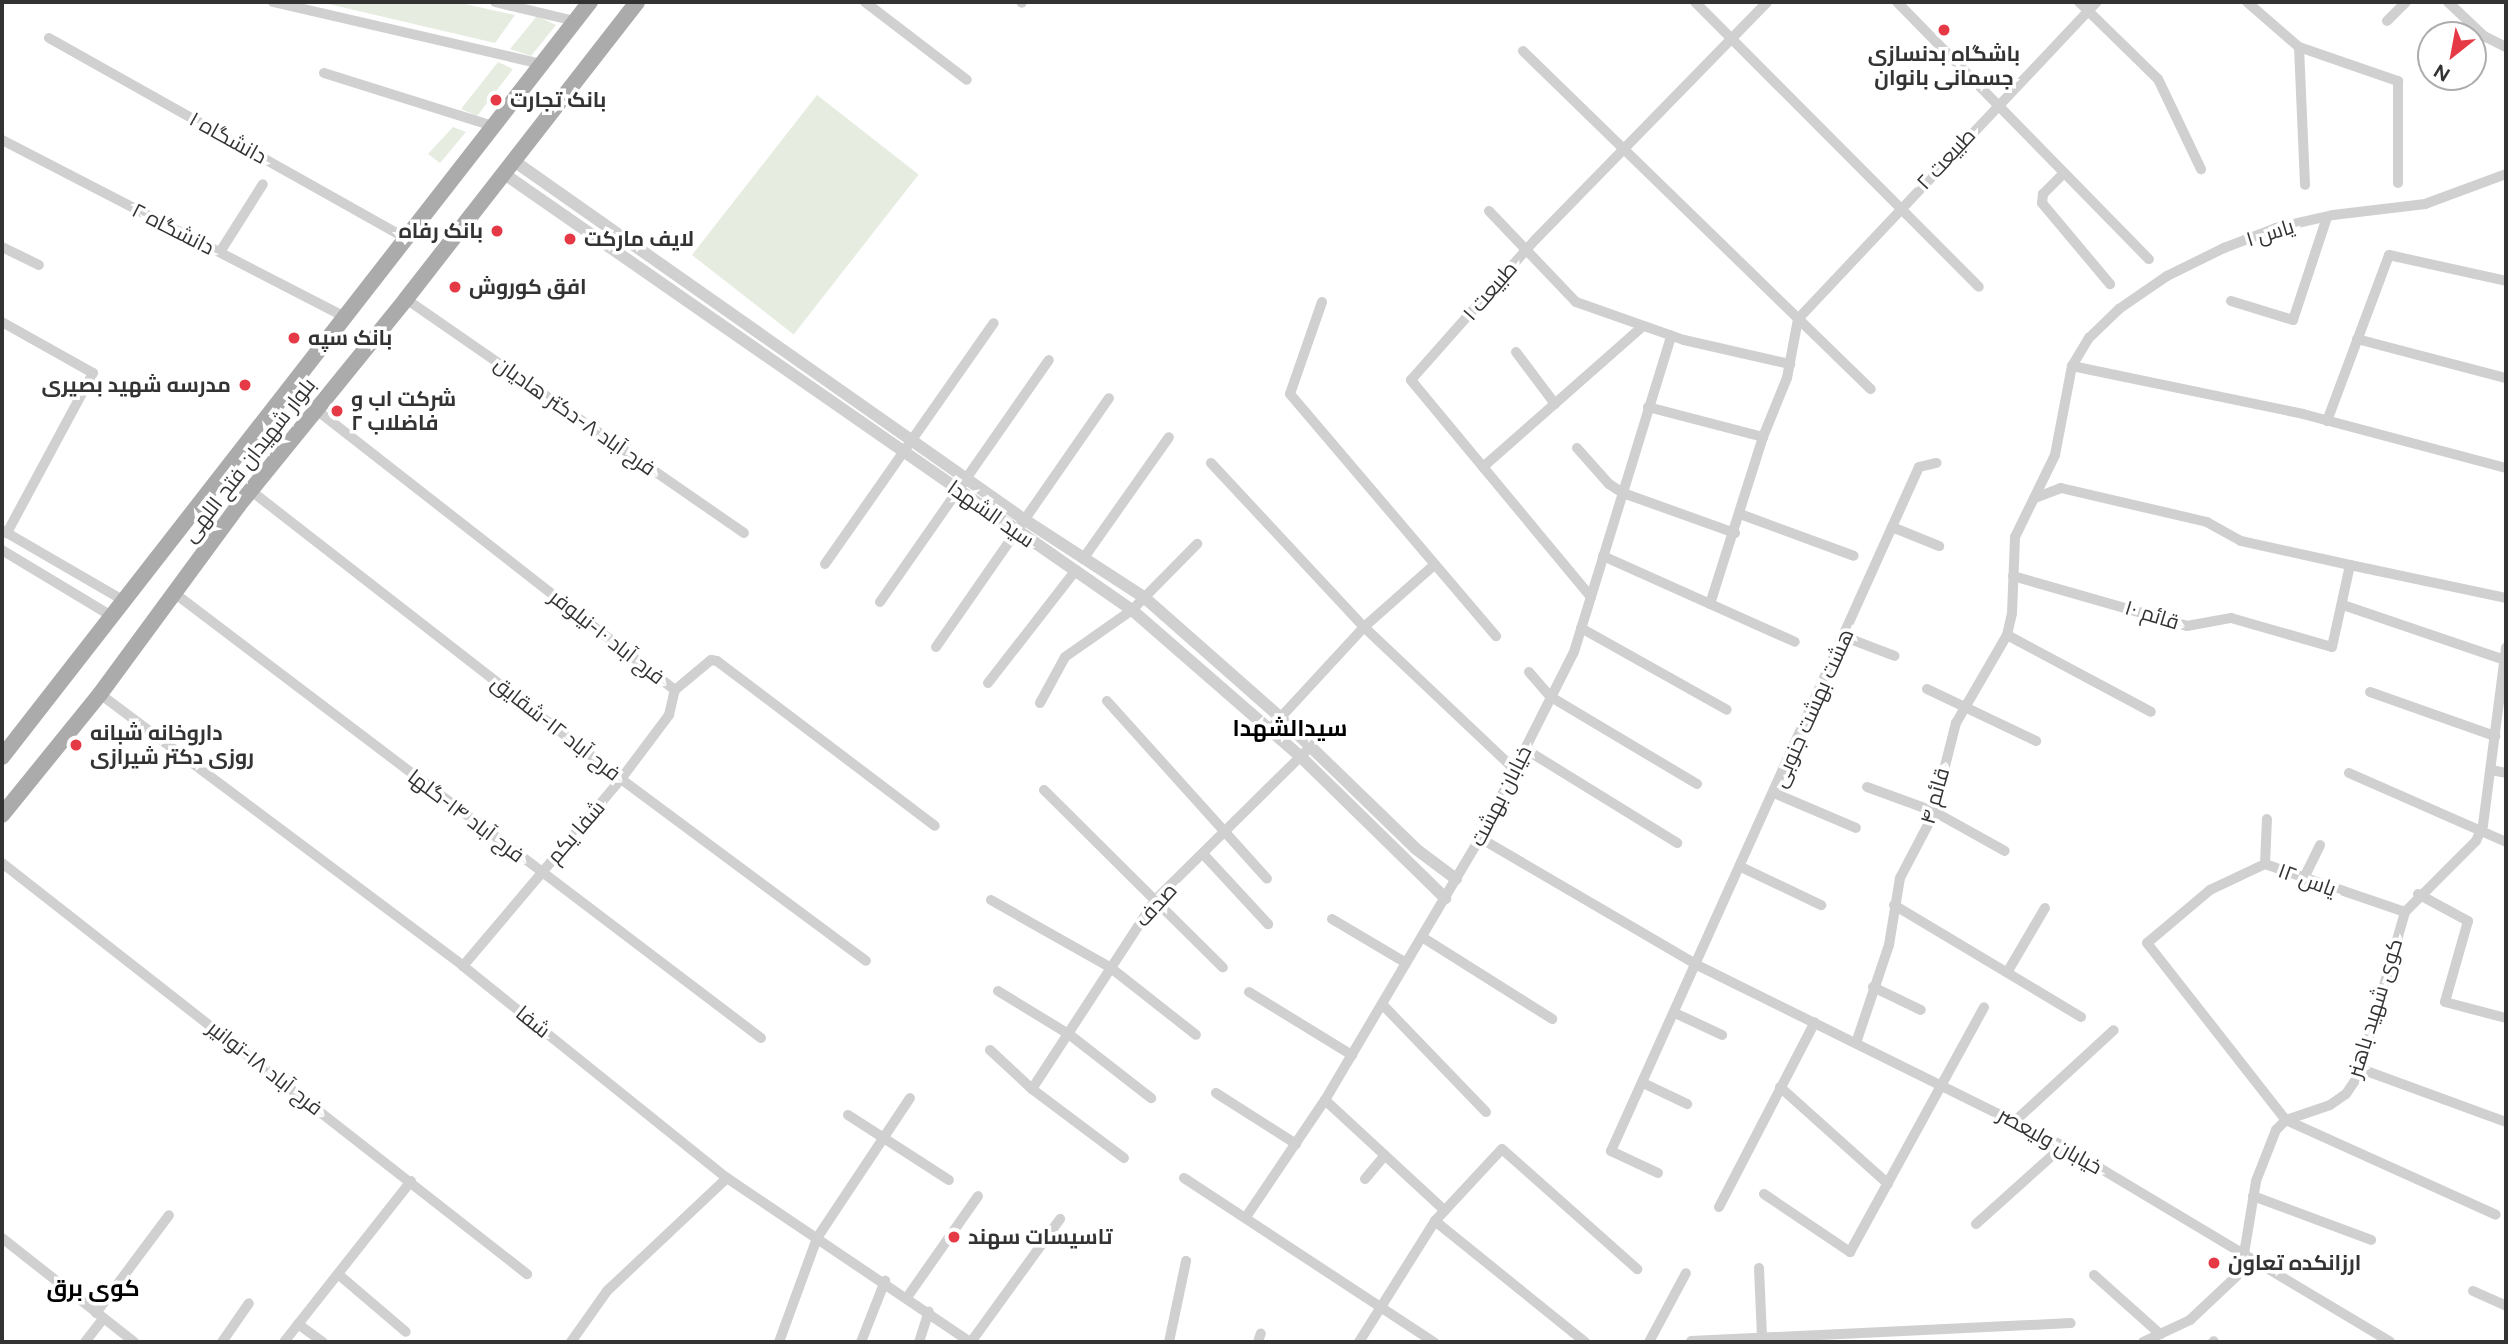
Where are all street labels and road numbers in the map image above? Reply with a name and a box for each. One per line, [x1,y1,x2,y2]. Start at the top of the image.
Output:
street label: دانشگاه ۱ [185,107,271,169]
street label: طبیعت ۲ [1911,123,1981,195]
street label: دانشگاه ۲ [128,198,218,260]
street label: یاس ۱ [2243,214,2297,252]
street label: طبیعت ۱ [1457,256,1523,326]
street label: فرح آباد ۸-دکتر هادیان [490,351,660,481]
street label: بلوار شهیدان فتح اللهی [177,373,321,547]
street label: سید الشهدا [943,475,1039,553]
street label: فرح آباد ۱۰-نیلوفر [544,584,670,690]
street label: قائم ۱۰ [2122,595,2182,635]
street label: هشت بهشت جنوبی [1767,625,1859,791]
street label: فرح آباد ۱۲-شقایق [486,670,626,786]
street label: خیابان بهشت [1465,741,1537,851]
street label: فرح آباد ۱۴-گلها [403,764,529,868]
street label: قائم ۴ [1915,765,1955,827]
street label: شفا یکم [542,795,610,869]
street label: یاس ۱۲ [2275,858,2339,902]
street label: صدف [1130,878,1182,932]
street label: کوی شهید باهنر [2342,935,2408,1081]
street label: شفا [511,1001,555,1043]
street label: فرح آباد ۱۸-توانیر [202,1015,328,1121]
street label: خیابان ولیعصر [1993,1102,2107,1180]

